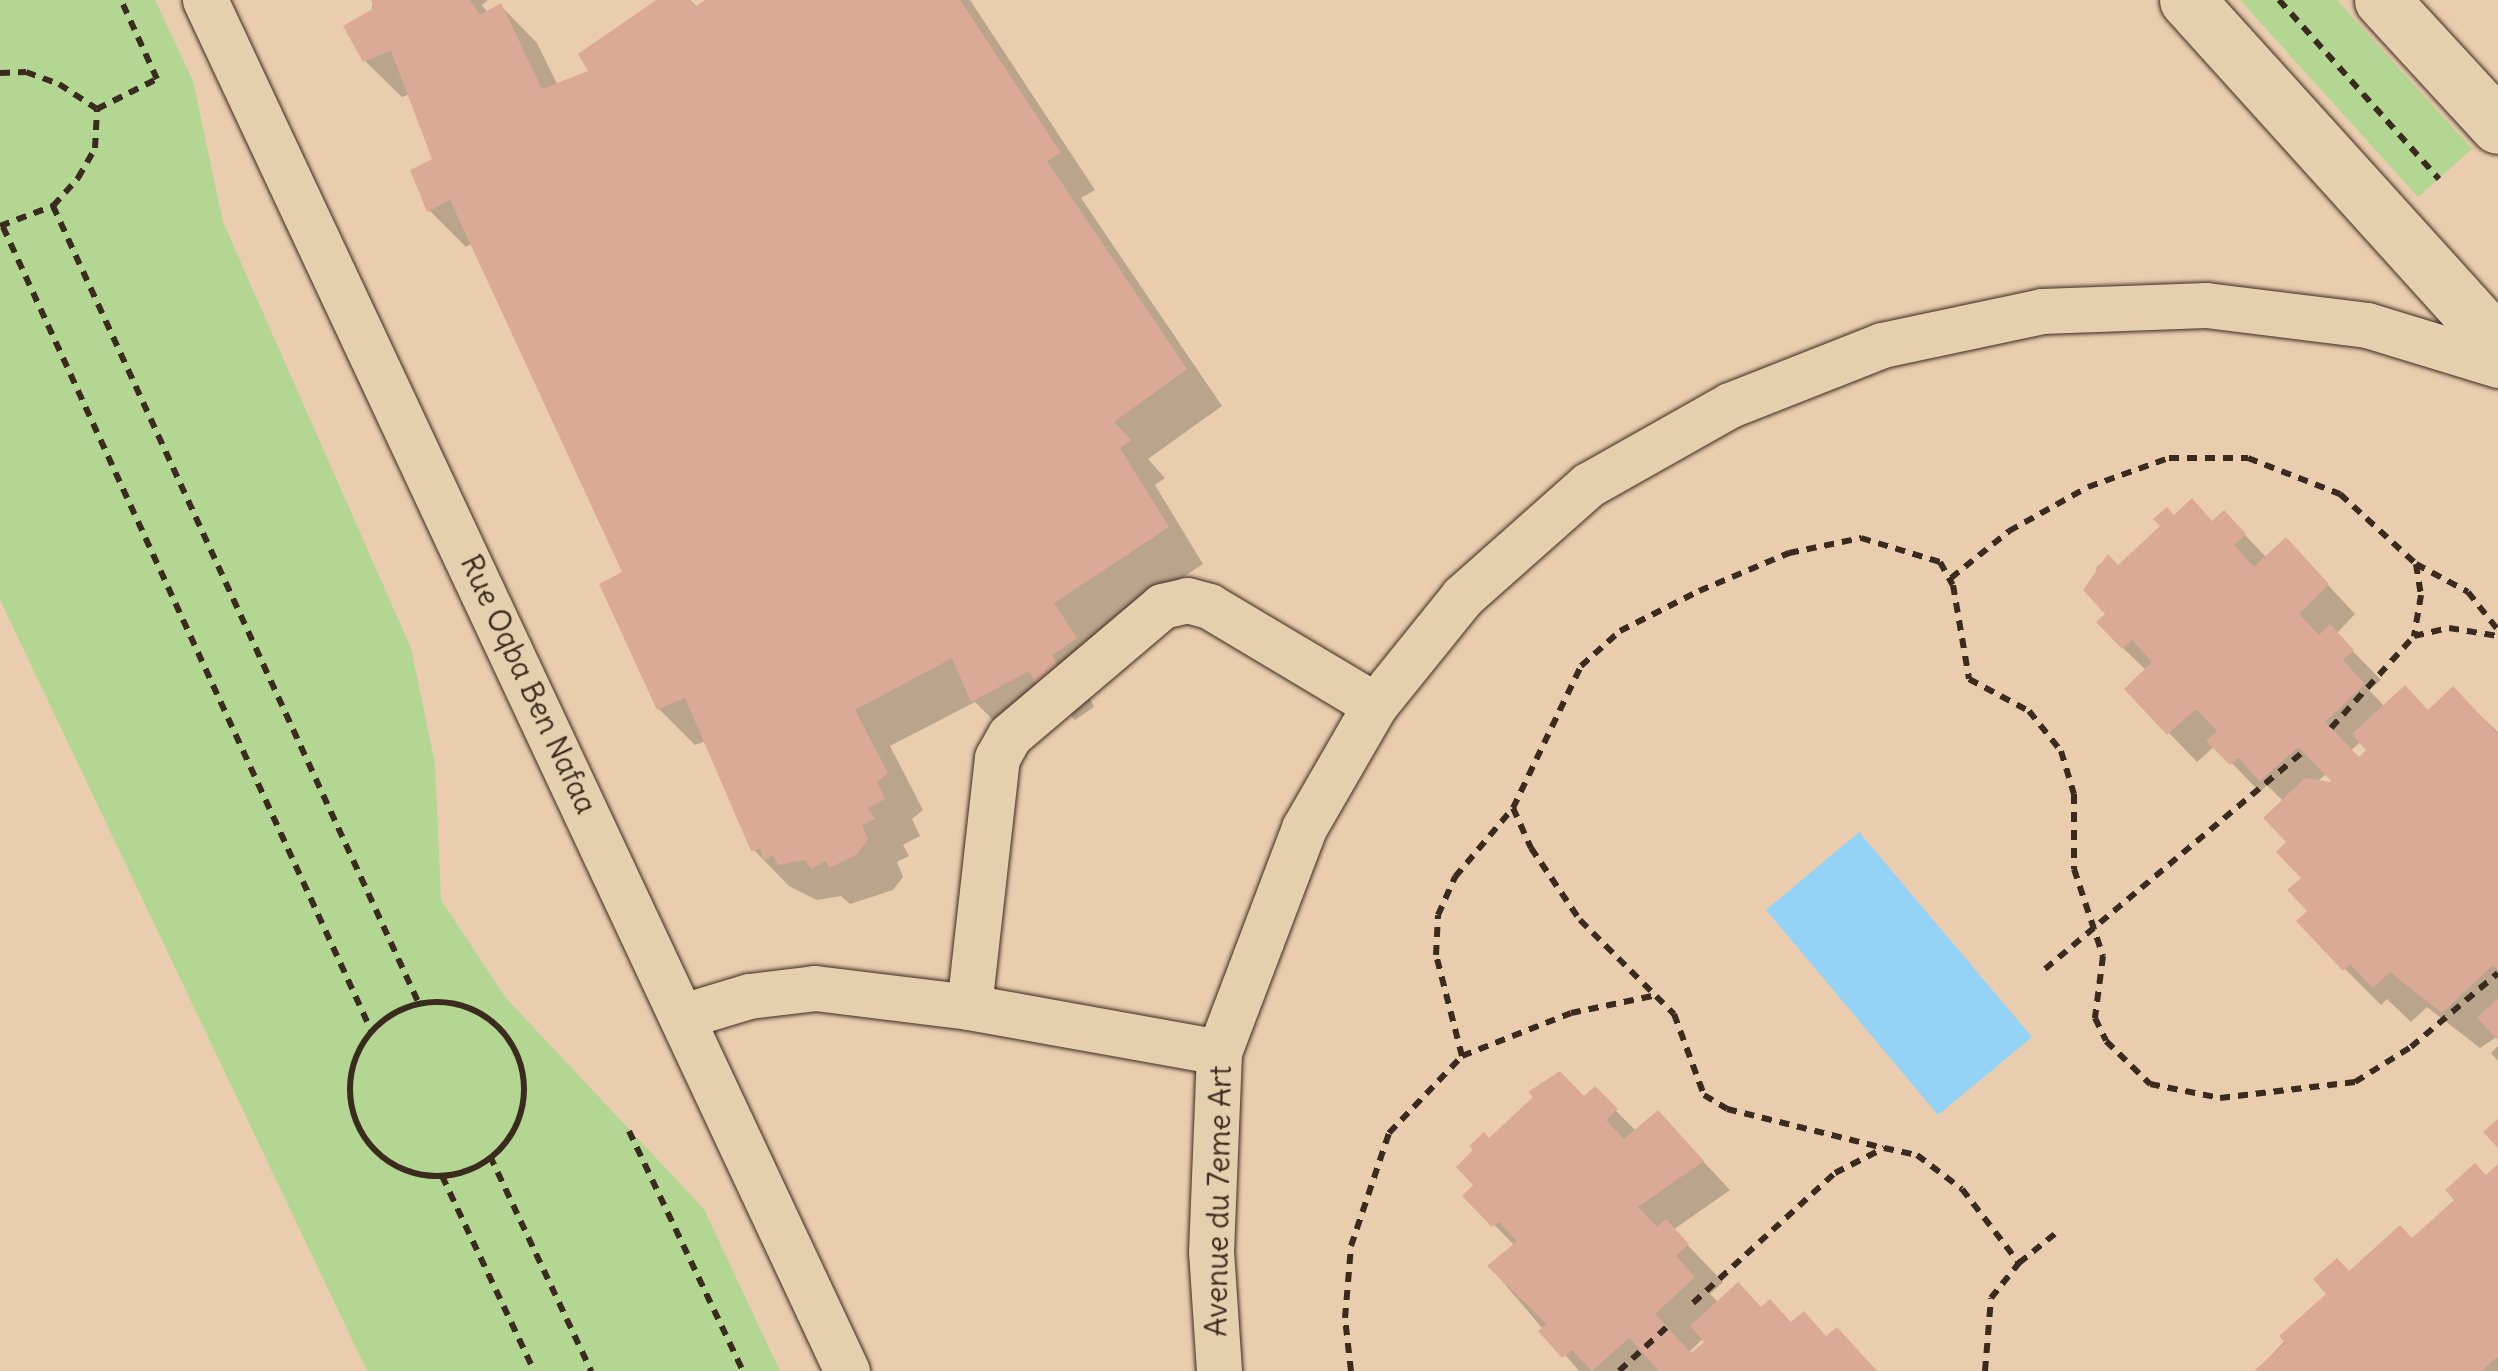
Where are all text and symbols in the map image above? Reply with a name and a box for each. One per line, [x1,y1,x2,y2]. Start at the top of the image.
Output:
street label: Rue Oqba Ben Nafaa [453,549,605,819]
street label: Avenue du 7eme Art [1198,1065,1238,1337]

